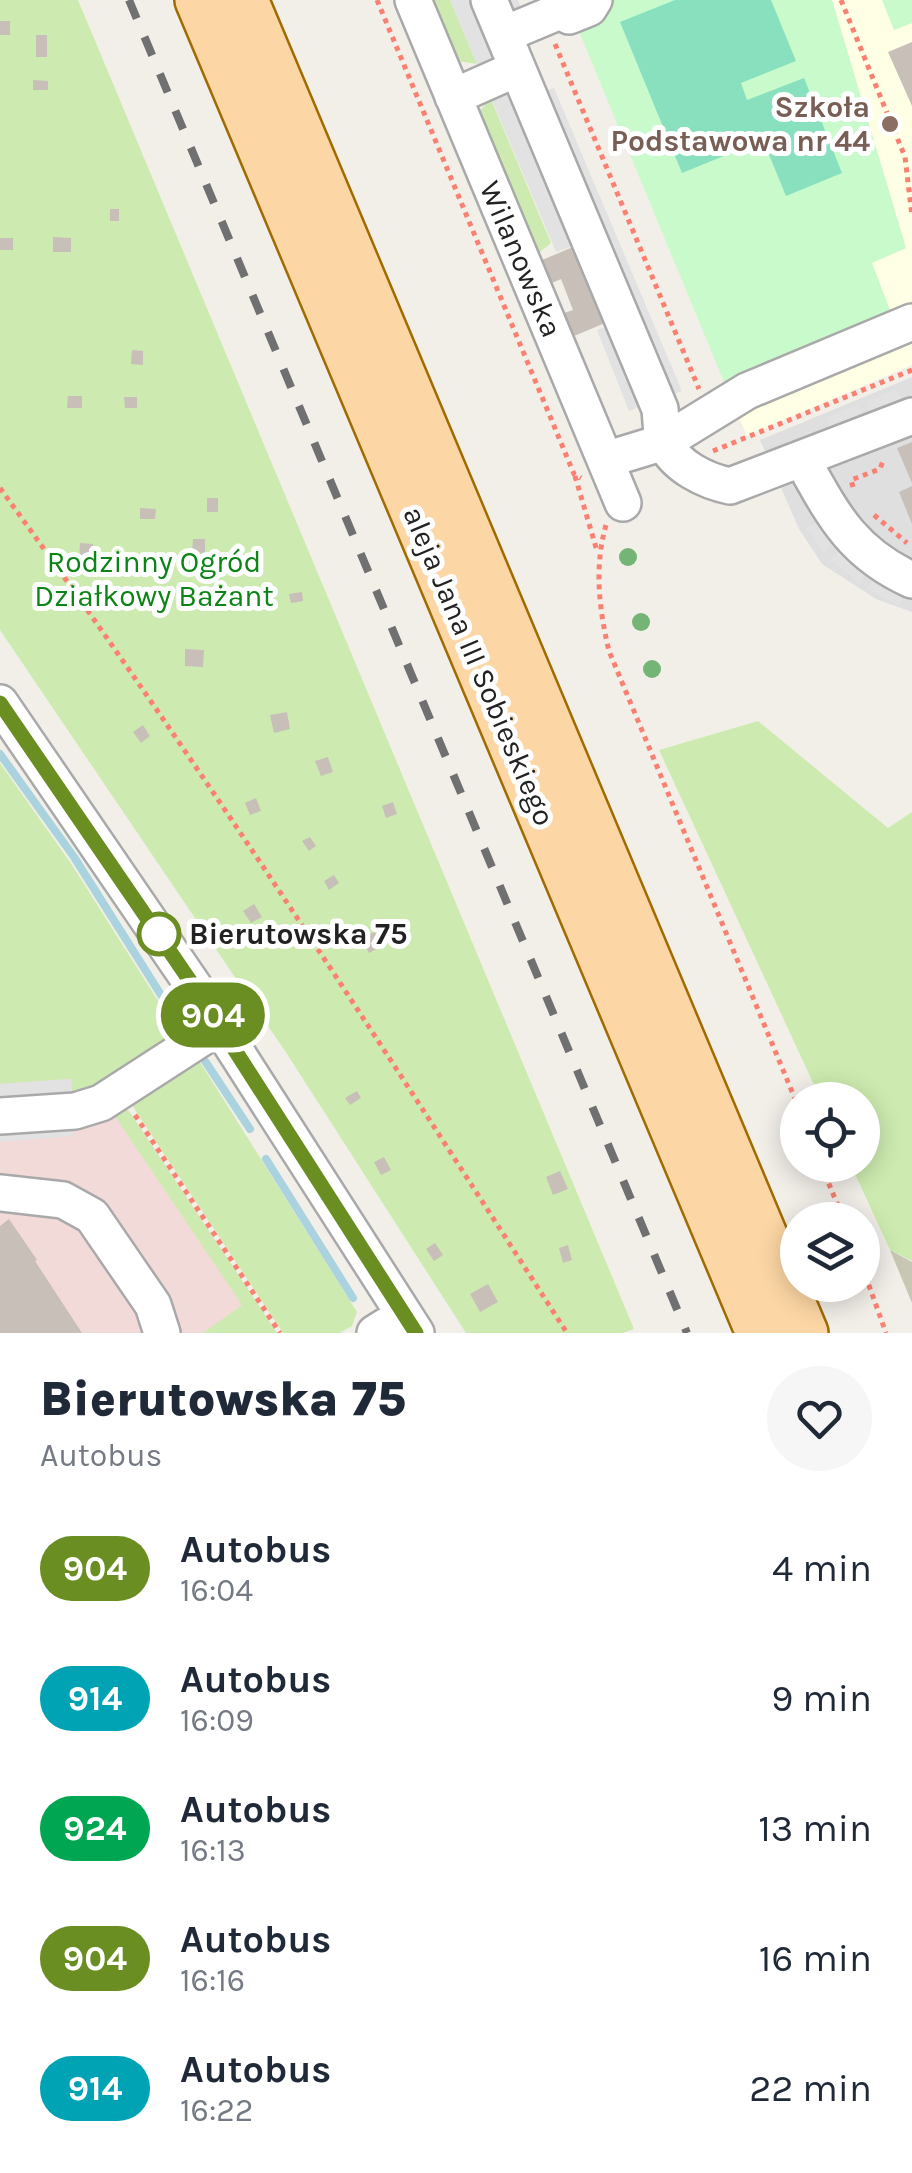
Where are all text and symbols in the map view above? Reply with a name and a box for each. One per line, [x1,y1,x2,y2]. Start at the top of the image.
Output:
place label: Szkoła Podstawowa nr 44 [611,89,870,159]
marker: Szkoła Podstawowa nr 44 [879,113,901,135]
street label: Wilanowska [472,176,570,342]
street label: aleja Jana III Sobieskiego [395,501,563,831]
park label: Rodzinny Ogród Działkowy Bażant [34,544,274,614]
marker: Bierutowska 75 [138,913,180,955]
place label: Bierutowska 75 [189,916,407,952]
line badge: 904 [156,982,270,1048]
text: 904 [181,995,245,1036]
map controls [780,1082,880,1302]
button: locate [780,1082,880,1182]
button: layers [780,1202,880,1302]
button: heart [767,1366,872,1471]
text: Bierutowska 75 [40,1371,406,1427]
text: Autobus [40,1437,162,1474]
text: Autobus [180,1527,331,1572]
text: 4 min [772,1546,872,1591]
text: 904 [63,1548,127,1589]
text: 16:04 [180,1572,253,1609]
text: Autobus [180,1657,331,1702]
text: 9 min [771,1676,872,1721]
text: 914 [68,1678,122,1719]
text: 16:09 [180,1702,254,1739]
text: Autobus [180,1787,331,1832]
text: 13 min [758,1806,872,1851]
text: 924 [63,1808,127,1849]
text: 16:13 [180,1832,246,1869]
text: Autobus [180,1917,331,1962]
text: 16 min [759,1936,872,1981]
text: 904 [63,1938,127,1979]
text: 16:16 [180,1962,245,1999]
text: Autobus [180,2047,331,2092]
text: 22 min [749,2066,872,2111]
text: 914 [68,2068,122,2109]
text: 16:22 [180,2092,253,2129]

